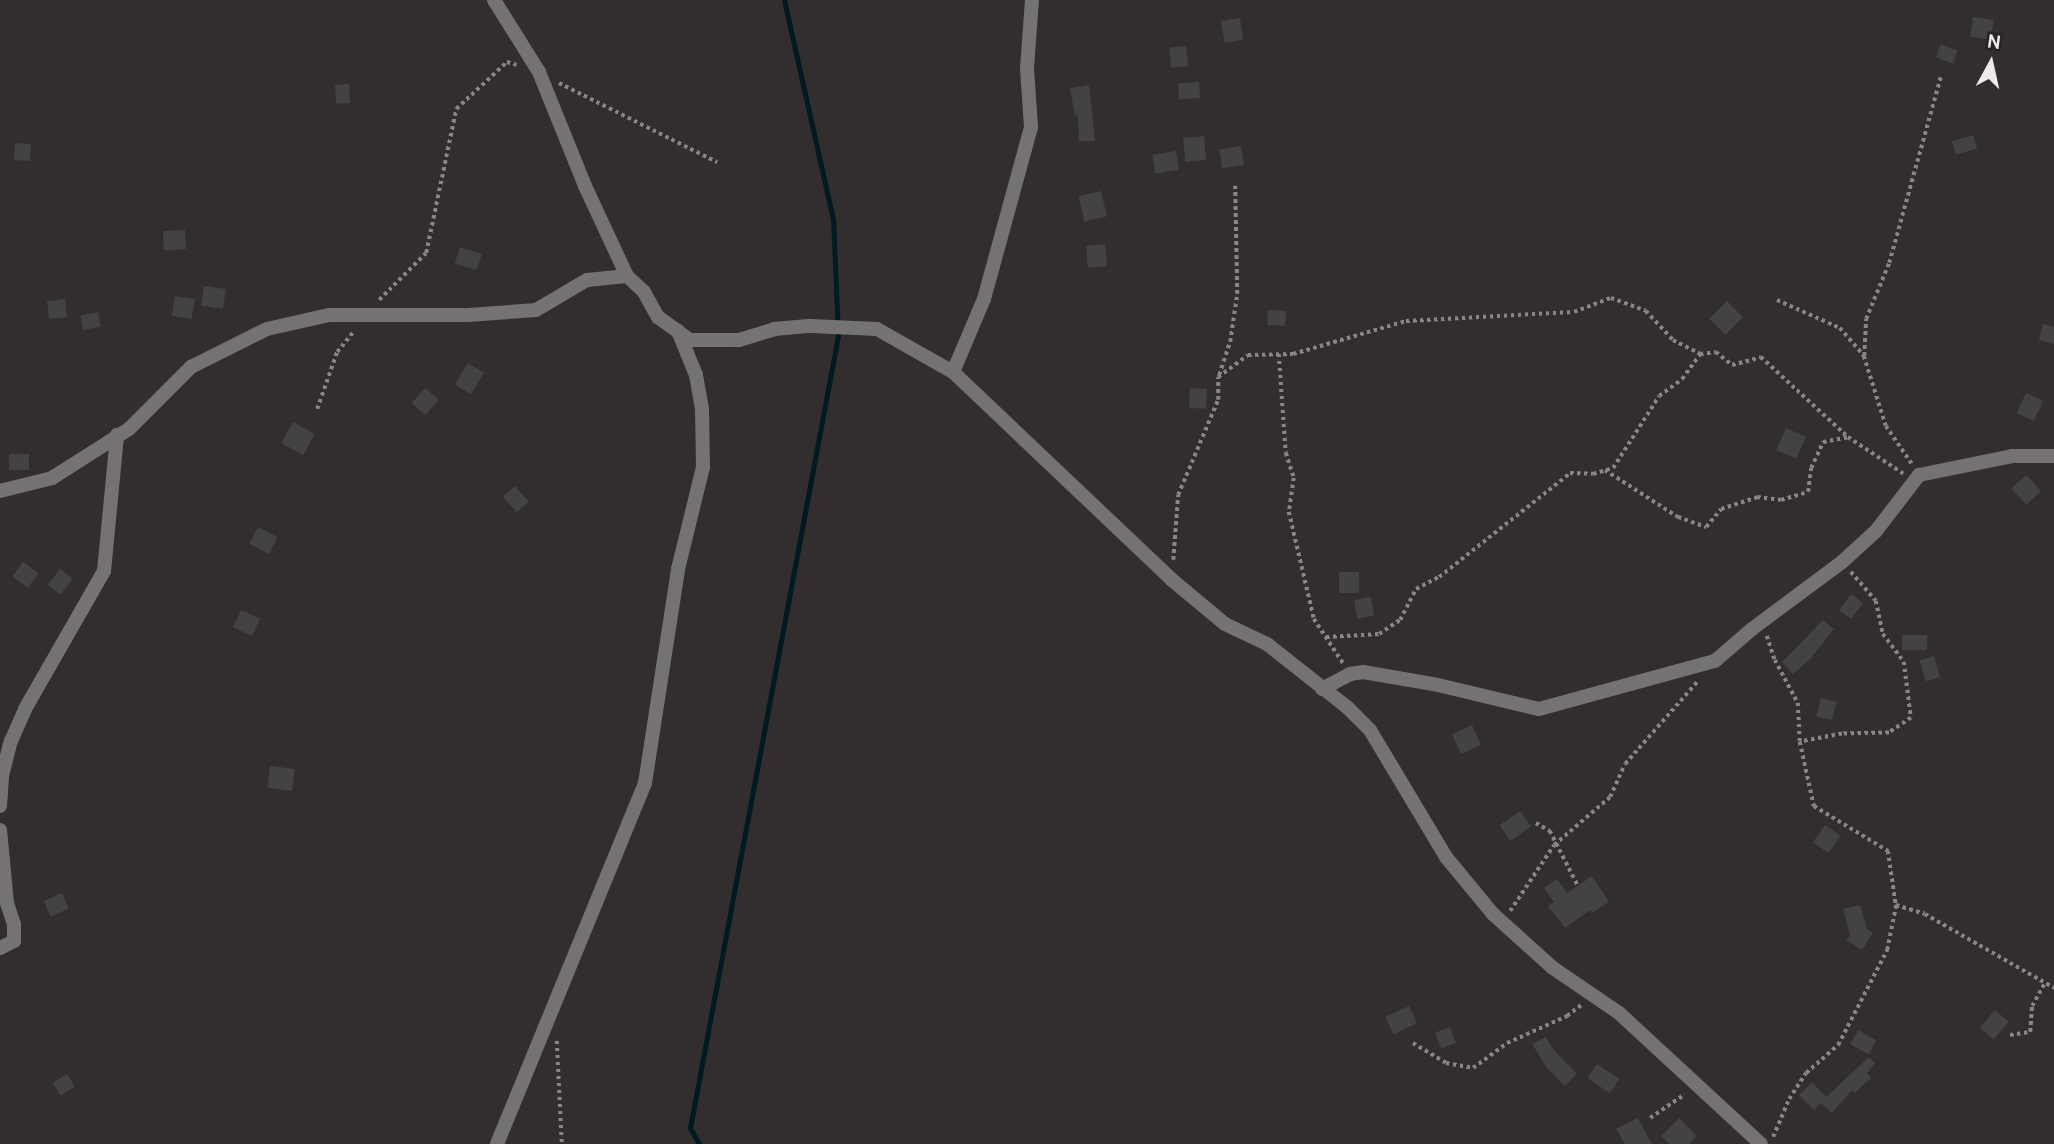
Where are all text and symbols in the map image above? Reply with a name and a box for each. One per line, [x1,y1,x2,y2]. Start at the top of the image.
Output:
north arrow [1956,28,2026,98]
text: N [1986,29,2002,54]

